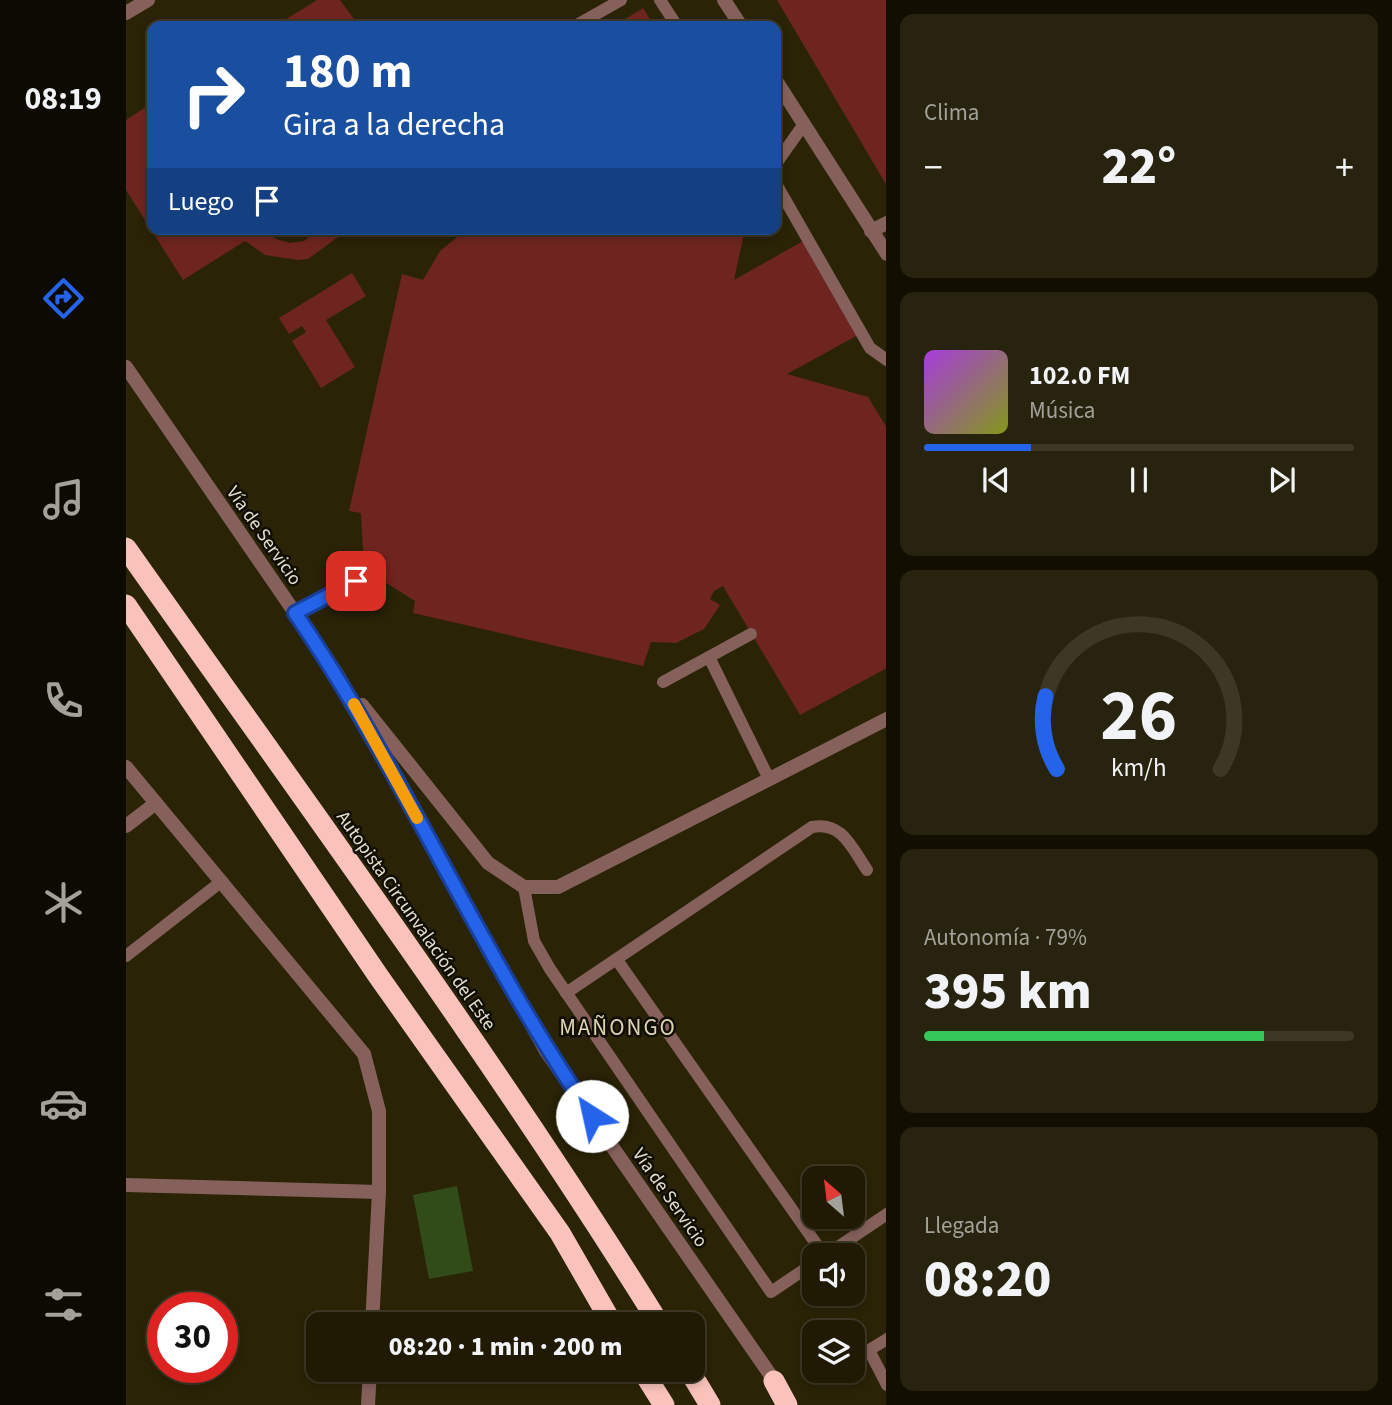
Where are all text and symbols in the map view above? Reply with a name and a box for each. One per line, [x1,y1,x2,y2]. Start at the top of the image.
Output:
text: 180 m [283,37,412,107]
icon: right [168,49,259,140]
text: 08:19 [24,76,102,122]
text: Clima [924,96,979,129]
text: Gira a la derecha [283,102,505,148]
text: 22° [1102,130,1176,204]
text: − [924,141,943,195]
text: + [1335,141,1354,195]
icon: arrive [248,182,286,220]
text: Luego [168,183,234,220]
icon: directions [39,274,88,323]
text: 102.0 FM [1029,357,1130,394]
text: Música [1029,394,1095,427]
icon: previous [977,461,1015,499]
icon: pause [1120,461,1158,499]
icon: next [1263,461,1301,499]
icon: music [39,475,88,524]
street label: Vía de Servicio [220,481,308,591]
pin [326,551,386,611]
icon: arrive [337,562,375,600]
text: 26 [1101,664,1177,768]
icon: phone [39,676,88,725]
text: km/h [1111,749,1167,785]
street label: Autopista Circunvalación del Este [329,806,502,1036]
icon: climate [39,878,88,927]
text: Autonomía · 79% [924,921,1087,954]
text: 395 km [924,955,1092,1029]
district label: MAÑONGO [559,1011,677,1044]
icon: car [39,1079,88,1128]
position arrow [555,1079,629,1153]
street label: Vía de Servicio [626,1143,714,1253]
north arrow [802,1166,864,1228]
map controls [802,1166,865,1383]
text: Llegada [924,1209,999,1242]
button: sound [802,1243,865,1306]
text: 08:20 [924,1243,1051,1317]
icon: filters [39,1280,88,1329]
speed limit sign: 30 [147,1292,238,1383]
button: layers [802,1320,865,1383]
text: 08:20 · 1 min · 200 m [389,1328,622,1365]

